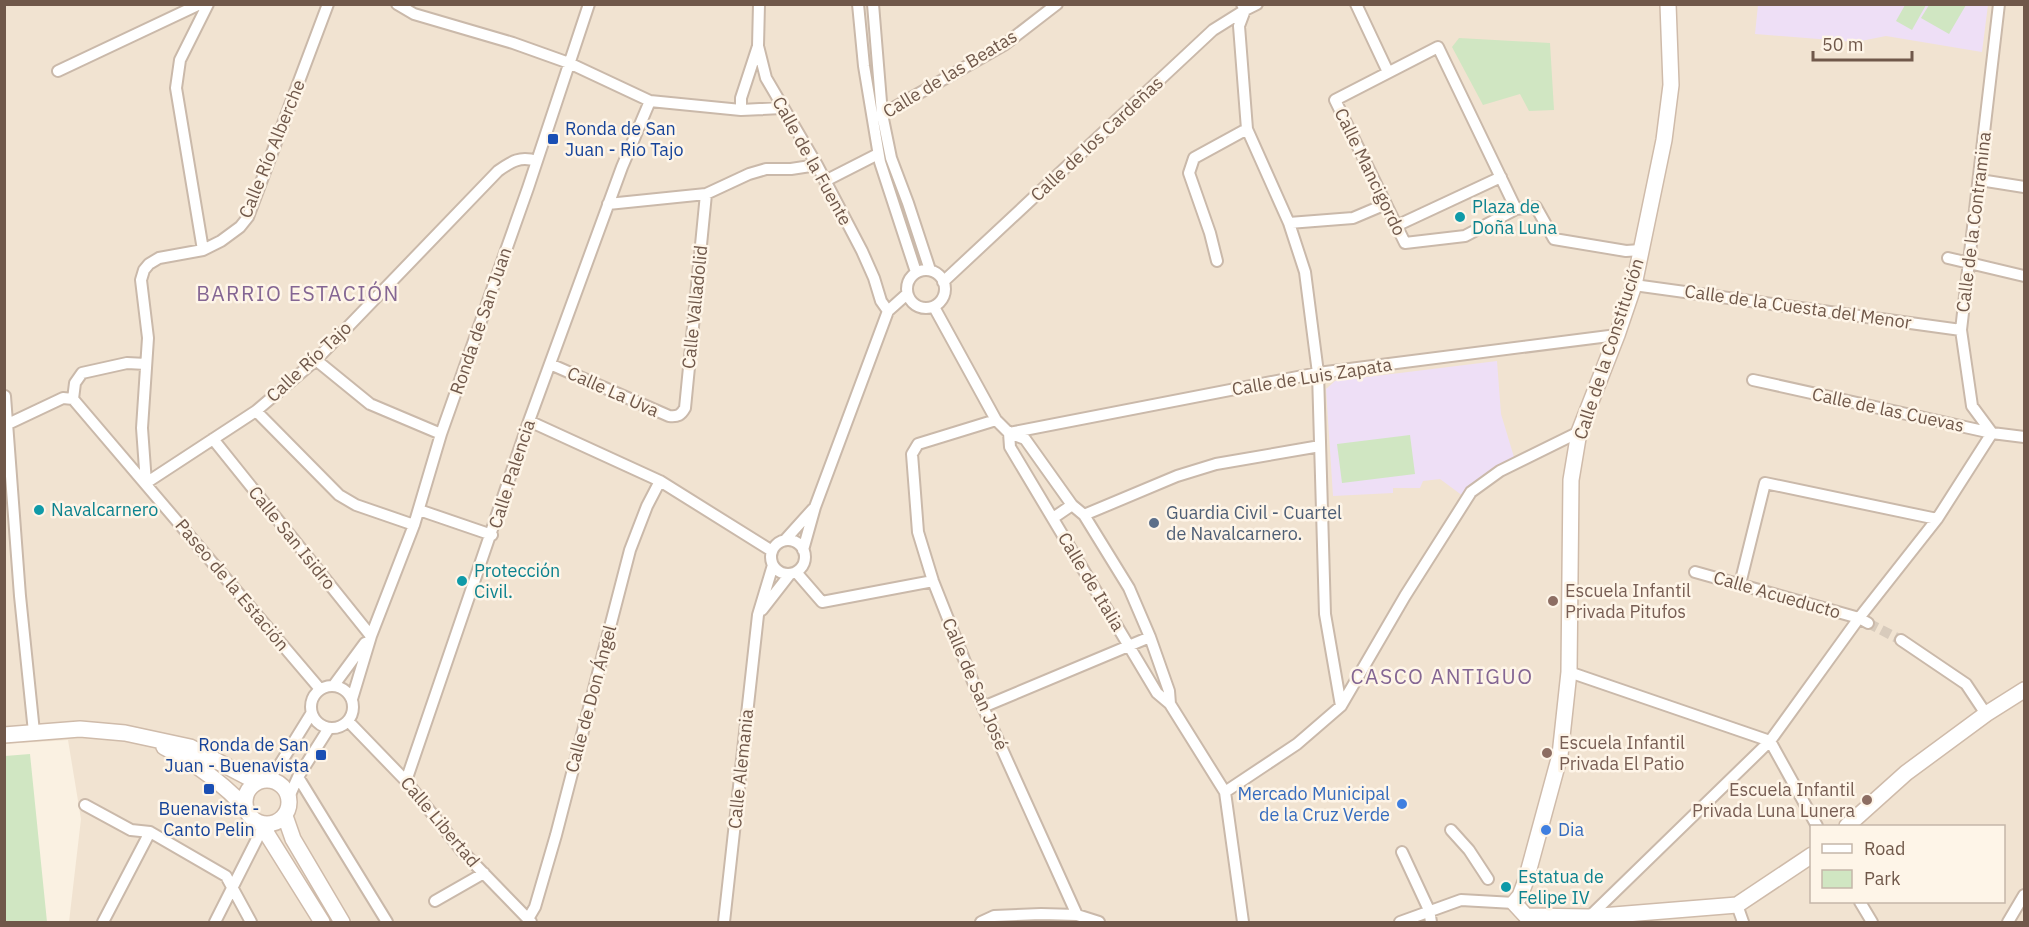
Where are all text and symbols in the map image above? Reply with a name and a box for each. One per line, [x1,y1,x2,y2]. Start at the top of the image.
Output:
street label: Calle de las Beatas [878,24,1021,123]
scale bar [1813,24,1912,62]
text: 50 m [1822,33,1864,56]
street label: Calle de los Cardeñas [1025,71,1168,206]
street label: Calle Río Alberche [233,76,310,221]
street label: Calle de la Fuente [767,92,857,229]
street label: Calle Mancigordo [1330,104,1411,239]
place label: Ronda de San Juan - Rio Tajo [565,117,684,161]
street label: Calle de la Contramina [1951,130,1996,314]
marker: Ronda de San Juan - Rio Tajo [546,132,560,146]
place label: Plaza de Doña Luna [1472,195,1558,239]
marker: Plaza de Doña Luna [1453,210,1467,224]
street label: Ronda de San Juan [445,244,517,397]
street label: Calle Valladolid [677,244,712,370]
street label: Calle de la Constitución [1568,255,1649,442]
district label: BARRIO ESTACIÓN [196,279,400,307]
street label: Calle de la Cuesta del Menor [1683,279,1913,334]
street label: Calle Río Tajo [261,316,356,407]
street label: Calle de Luis Zapata [1230,352,1394,401]
street label: Calle La Uva [564,361,663,422]
street label: Calle de las Cuevas [1810,382,1966,437]
street label: Calle Palencia [483,416,540,531]
street label: Calle San Isidro [244,481,341,594]
place label: Navalcarnero [51,498,158,521]
place label: Guardia Civil - Cuartel de Navalcarnero. [1166,501,1342,545]
marker: Navalcarnero [32,503,46,517]
street label: Paseo de la Estación [170,514,294,655]
marker: Guardia Civil - Cuartel de Navalcarnero. [1147,516,1161,530]
street label: Calle de Italia [1053,528,1130,636]
place label: Protección Civil. [474,559,560,603]
street label: Calle Acueducto [1711,565,1843,624]
marker: Protección Civil. [455,574,469,588]
place label: Escuela Infantil Privada Pitufos [1565,579,1691,623]
marker: Escuela Infantil Privada Pitufos [1546,594,1560,608]
street label: Calle de San José [937,614,1014,754]
street label: Calle de Don Ángel [560,623,621,775]
district label: CASCO ANTIGUO [1350,662,1534,690]
street label: Calle Alemania [723,707,758,830]
place label: Escuela Infantil Privada El Patio [1559,731,1685,775]
place label: Ronda de San Juan - Buenavista [165,733,309,777]
marker: Escuela Infantil Privada El Patio [1540,746,1554,760]
marker: Ronda de San Juan - Buenavista [314,748,328,762]
street label: Calle Libertad [396,772,485,872]
place label: Escuela Infantil Privada Luna Lunera [1692,778,1855,822]
marker: Buenavista - Canto Pelin [202,782,216,796]
place label: Mercado Municipal de la Cruz Verde [1237,782,1390,826]
marker: Escuela Infantil Privada Luna Lunera [1860,793,1874,807]
place label: Buenavista - Canto Pelin [159,797,259,841]
marker: Mercado Municipal de la Cruz Verde [1395,797,1409,811]
place label: Dia [1558,818,1585,841]
marker: Dia [1539,823,1553,837]
legend [1810,825,2005,903]
text: Road [1864,837,1905,860]
place label: Estatua de Felipe IV [1518,865,1604,909]
text: Park [1864,867,1901,890]
marker: Estatua de Felipe IV [1499,880,1513,894]

